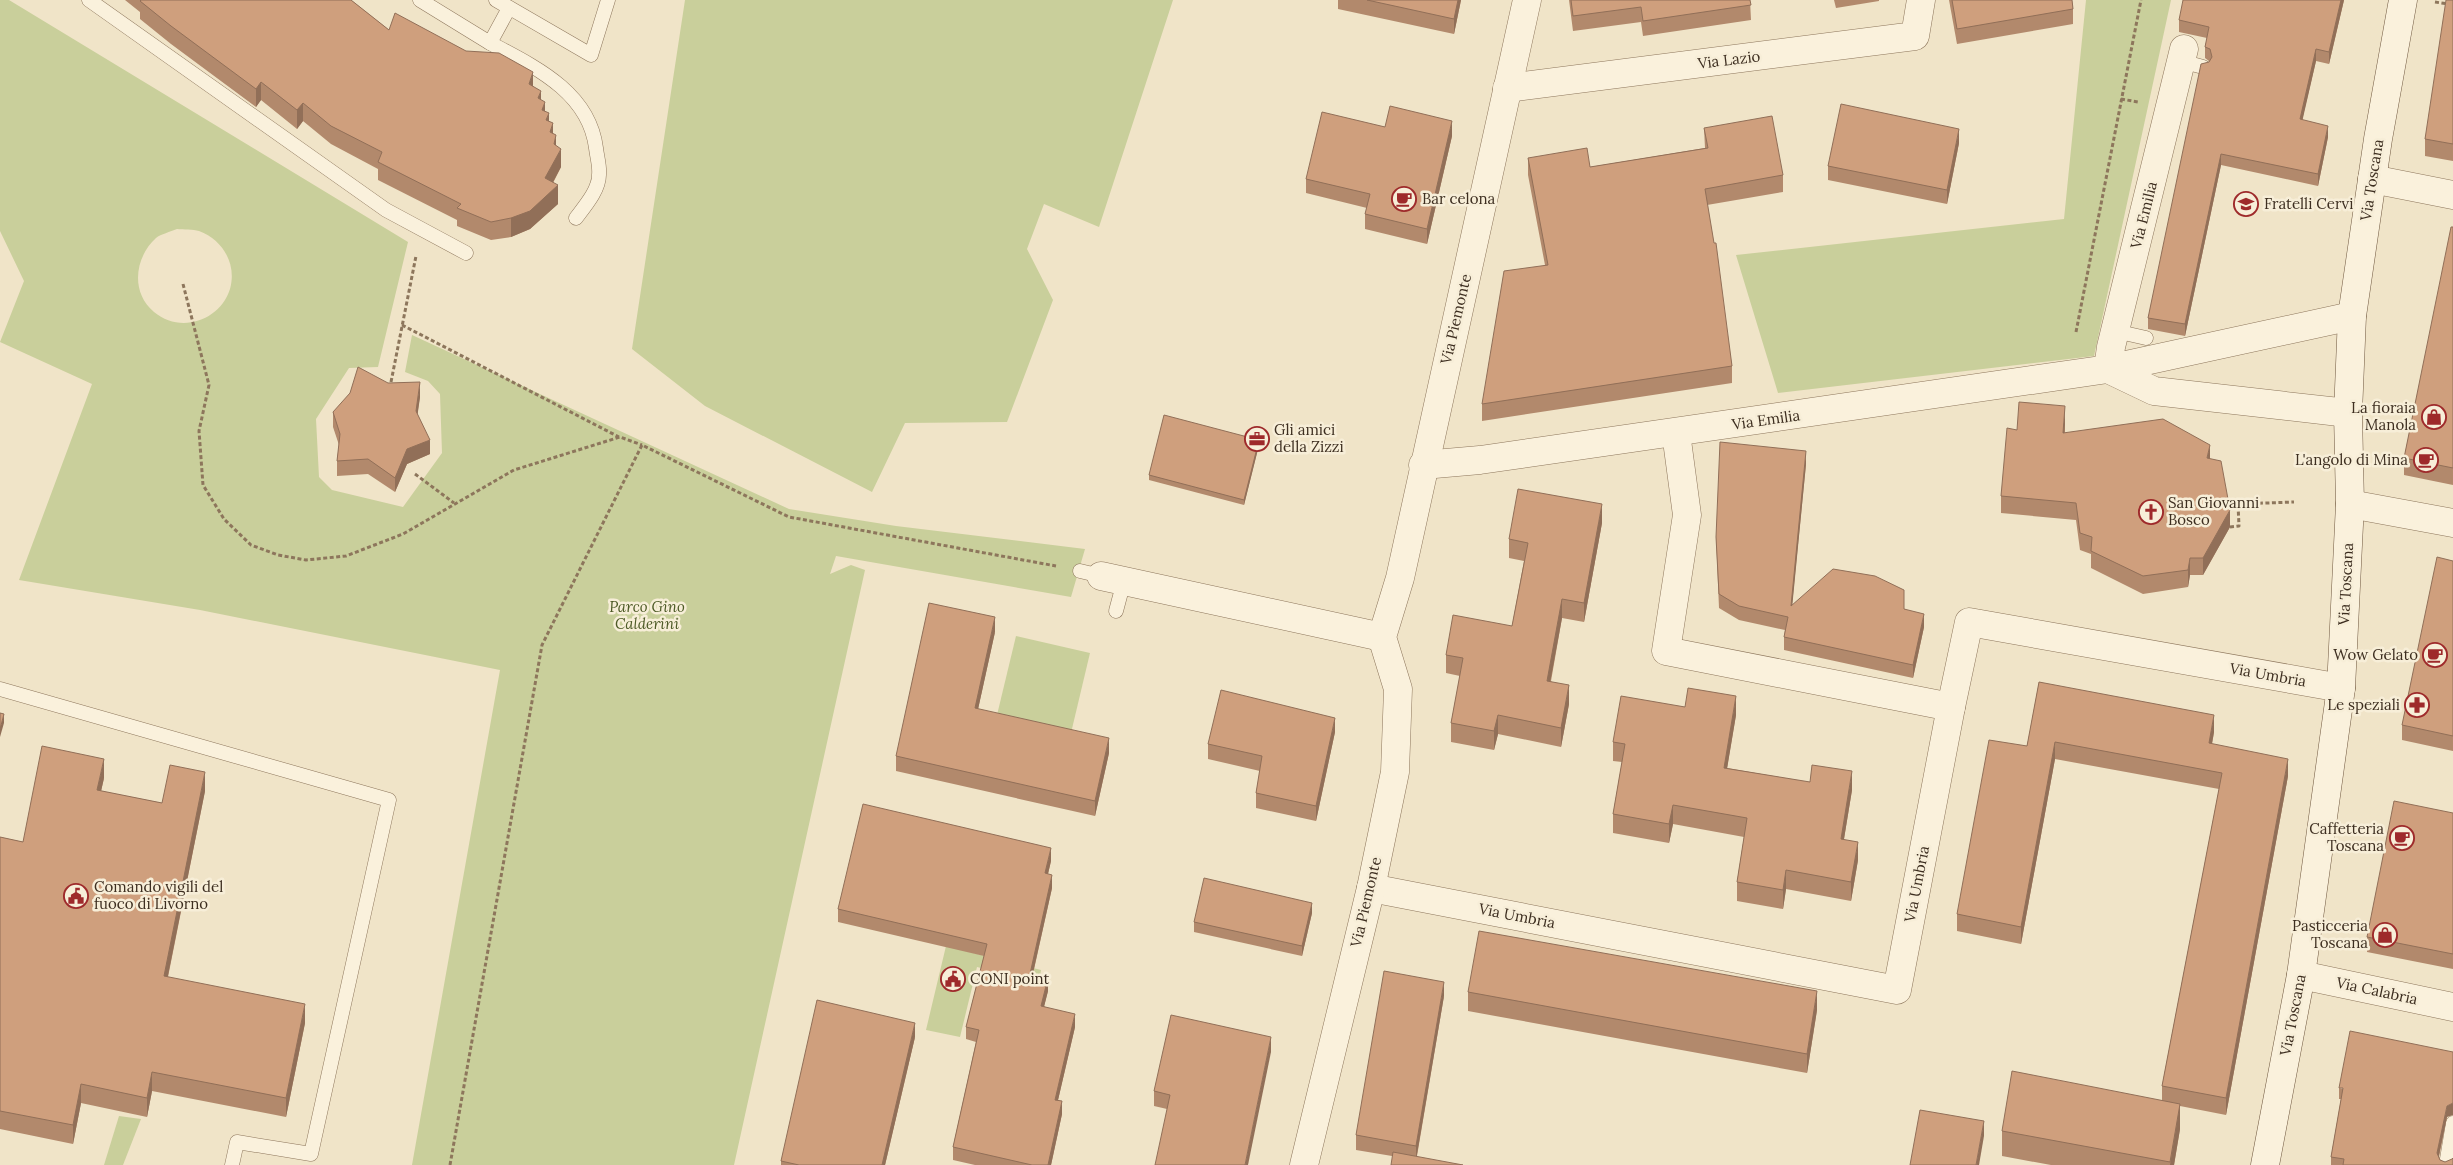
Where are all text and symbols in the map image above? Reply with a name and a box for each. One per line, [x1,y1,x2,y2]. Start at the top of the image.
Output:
street label: Via Lazio [1696,46,1762,73]
street label: Via Toscana [2356,137,2387,223]
street label: Via Emilia [2126,179,2161,251]
cafe icon: Bar celona [1391,186,1417,212]
place label: Bar celona [1422,189,1496,208]
school or university icon: Fratelli Cervi [2233,191,2259,217]
place label: Fratelli Cervi [2264,194,2353,213]
street label: Via Piemonte [1436,272,1475,367]
place label: La fioraia Manola [2351,398,2416,434]
shop icon: La fioraia Manola [2421,404,2447,430]
street label: Via Emilia [1730,405,1801,434]
place label: Gli amici della Zizzi [1274,420,1344,456]
office icon: Gli amici della Zizzi [1244,426,1270,452]
cafe icon: L'angolo di Mina [2413,447,2439,473]
place label: L'angolo di Mina [2295,450,2408,469]
place label: San Giovanni Bosco [2168,493,2259,529]
church icon: San Giovanni Bosco [2138,499,2164,525]
street label: Via Toscana [2334,542,2357,627]
park label: Parco Gino Calderini [609,597,685,633]
cafe icon: Wow Gelato [2422,642,2448,668]
place label: Wow Gelato [2333,645,2418,664]
street label: Via Umbria [2227,658,2308,691]
pharmacy icon: Le speziali [2404,692,2430,718]
place label: Le speziali [2327,695,2400,714]
place label: Caffetteria Toscana [2309,819,2384,855]
cafe icon: Caffetteria Toscana [2389,825,2415,851]
street label: Via Umbria [1900,844,1933,925]
street label: Via Piemonte [1346,855,1385,950]
place label: Comando vigili del fuoco di Livorno [94,877,223,913]
public building icon: Comando vigili del fuoco di Livorno [63,883,89,909]
street label: Via Umbria [1476,899,1557,932]
place label: Pasticceria Toscana [2292,916,2368,952]
shop icon: Pasticceria Toscana [2372,922,2398,948]
public building icon: CONI point [940,966,966,992]
place label: CONI point [970,969,1050,988]
street label: Via Toscana [2275,972,2310,1058]
street label: Via Calabria [2334,972,2420,1008]

